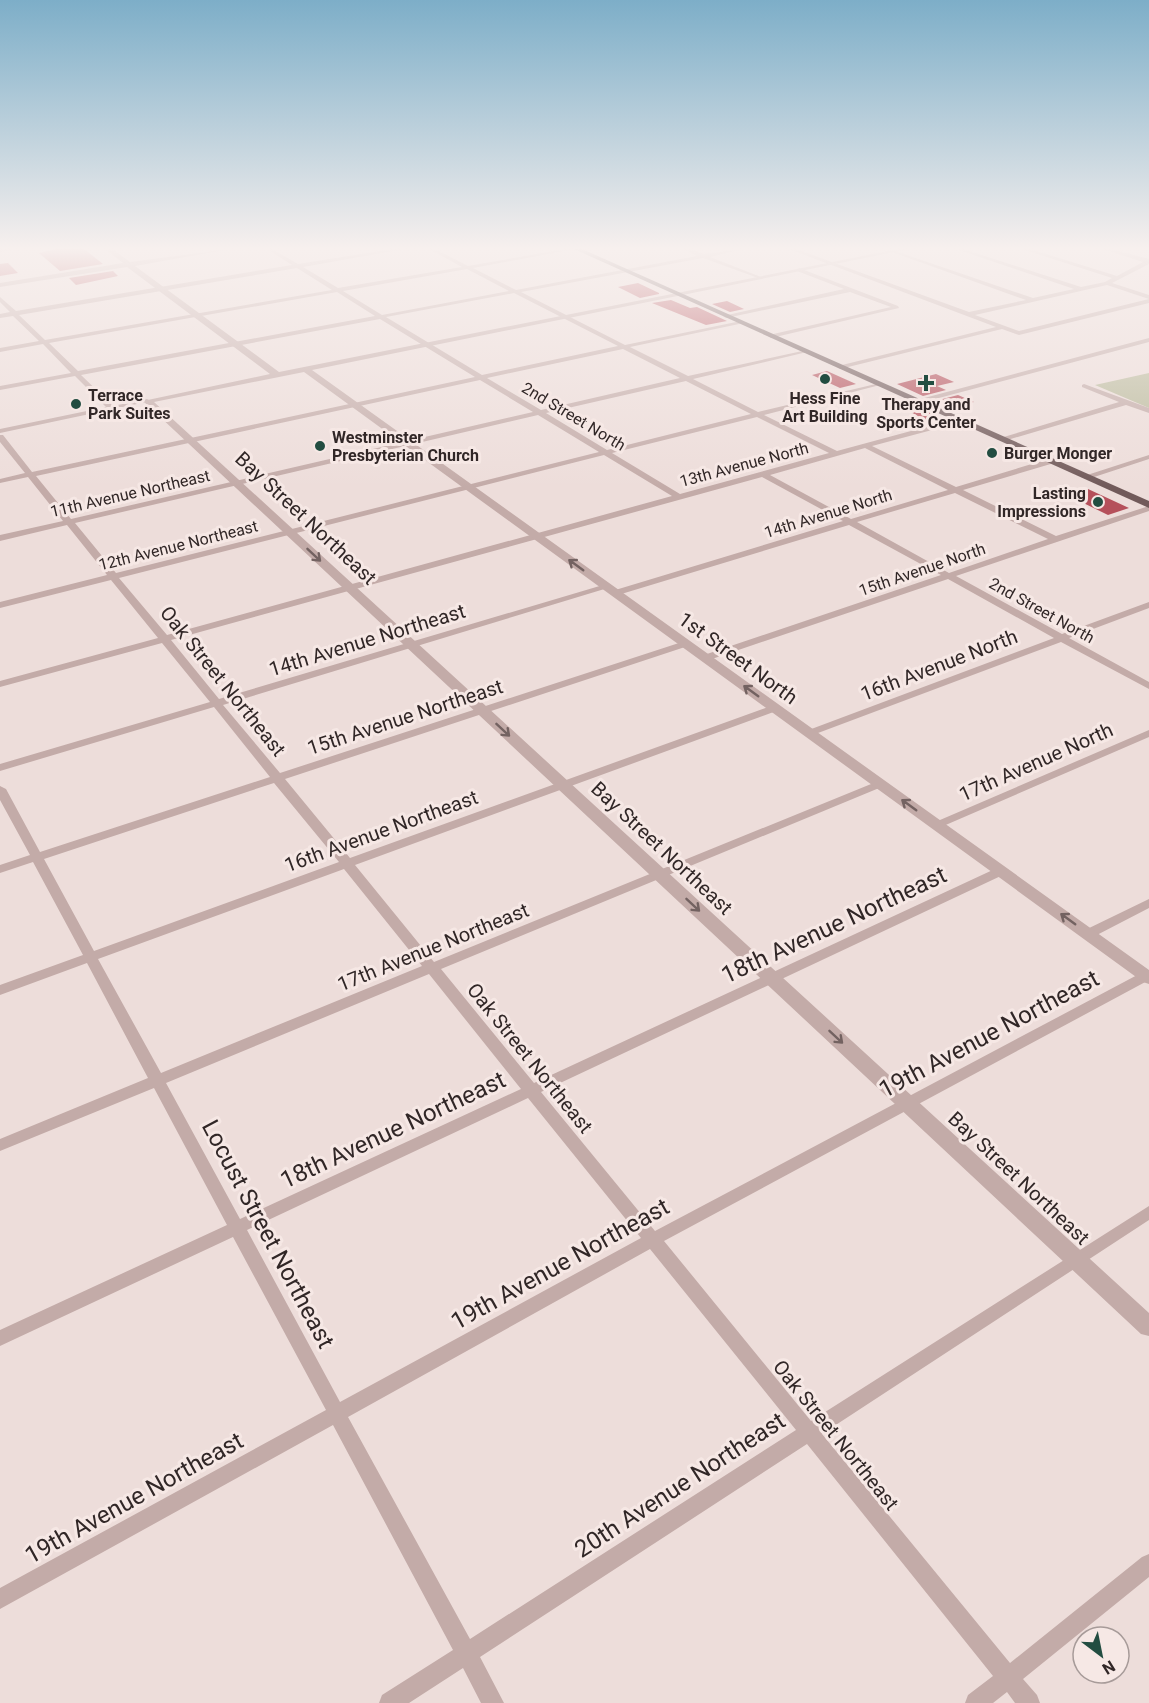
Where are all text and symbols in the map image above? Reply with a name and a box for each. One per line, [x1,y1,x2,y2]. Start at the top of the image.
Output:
marker: Hess Fine Art Building [818,372,832,386]
marker: Therapy and Sports Center [917,374,935,392]
street label: 2nd Street North [519,378,629,455]
place label: Terrace Park Suites [88,386,171,423]
place label: Hess Fine Art Building [782,389,868,426]
place label: Therapy and Sports Center [876,395,976,432]
marker: Terrace Park Suites [69,397,83,411]
place label: Westminster Presbyterian Church [332,428,479,465]
street label: 13th Avenue North [678,438,811,491]
marker: Westminster Presbyterian Church [313,439,327,453]
place label: Burger Monger [1004,444,1112,463]
street label: Bay Street Northeast [230,446,382,590]
marker: Burger Monger [985,446,999,460]
street label: 11th Avenue Northeast [48,466,212,521]
place label: Lasting Impressions [997,484,1086,521]
street label: 14th Avenue North [762,485,894,542]
marker: Lasting Impressions [1091,495,1105,509]
street label: 12th Avenue Northeast [97,517,260,574]
street label: 15th Avenue North [856,539,988,600]
one-way arrow [306,548,321,562]
one-way arrow [568,559,584,571]
street label: 2nd Street North [986,574,1098,647]
street label: 14th Avenue Northeast [266,599,468,681]
street label: Oak Street Northeast [155,601,291,761]
street label: 1st Street North [674,607,802,709]
street label: 16th Avenue North [857,624,1021,706]
street label: 15th Avenue Northeast [304,674,506,760]
one-way arrow [744,685,760,697]
street label: 17th Avenue North [955,717,1117,807]
one-way arrow [496,723,511,737]
street label: Bay Street Northeast [586,776,738,920]
street label: 16th Avenue Northeast [281,785,481,877]
one-way arrow [902,799,918,811]
street label: 18th Avenue Northeast [717,860,951,989]
street label: 17th Avenue Northeast [334,898,532,996]
one-way arrow [685,898,700,912]
one-way arrow [1060,913,1076,925]
street label: 19th Avenue Northeast [874,964,1104,1104]
street label: Oak Street Northeast [462,978,598,1138]
one-way arrow [828,1030,843,1044]
street label: 18th Avenue Northeast [276,1065,510,1194]
street label: Bay Street Northeast [943,1106,1095,1250]
street label: Locust Street Northeast [196,1115,340,1353]
street label: 19th Avenue Northeast [446,1192,674,1336]
street label: Oak Street Northeast [768,1355,904,1515]
street label: 20th Avenue Northeast [570,1406,791,1563]
street label: 19th Avenue Northeast [20,1426,248,1570]
north arrow [1071,1625,1131,1685]
text: N [1099,1656,1119,1678]

